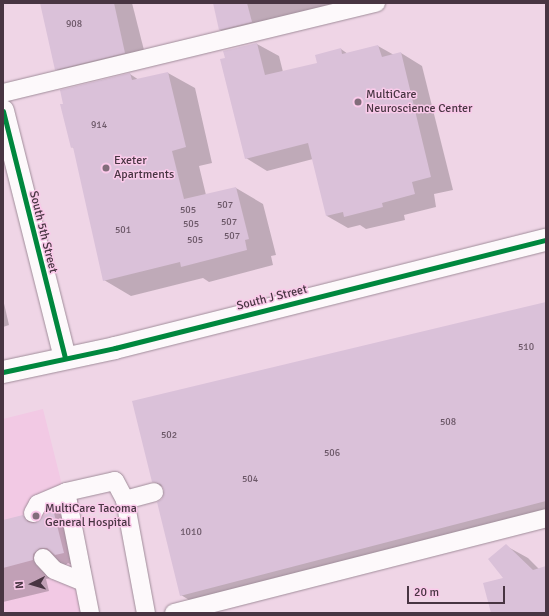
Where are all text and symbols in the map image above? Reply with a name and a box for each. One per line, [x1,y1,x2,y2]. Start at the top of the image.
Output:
house number: 908 [66,19,82,31]
place label: MultiCare Neuroscience Center [366,88,472,116]
marker: MultiCare Neuroscience Center [353,97,363,107]
house number: 914 [91,120,107,132]
place label: Exeter Apartments [114,154,174,182]
marker: Exeter Apartments [101,163,111,173]
street label: South 5th Street [26,190,60,274]
house number: 507 [217,200,233,212]
house number: 505 [180,205,196,217]
house number: 507 [221,217,237,229]
house number: 505 [183,219,199,231]
house number: 501 [115,225,131,237]
house number: 507 [224,231,240,243]
house number: 505 [187,235,203,247]
street label: South J Street [235,282,309,314]
house number: 510 [518,342,534,354]
house number: 508 [440,417,456,429]
house number: 502 [161,430,177,442]
house number: 506 [324,448,340,460]
house number: 504 [242,474,258,486]
place label: MultiCare Tacoma General Hospital [45,502,137,530]
marker: MultiCare Tacoma General Hospital [30,510,42,522]
house number: 1010 [180,527,202,539]
north arrow [12,564,52,604]
scale bar [409,578,507,604]
text: N [13,581,26,589]
text: 20 m [414,585,439,600]

